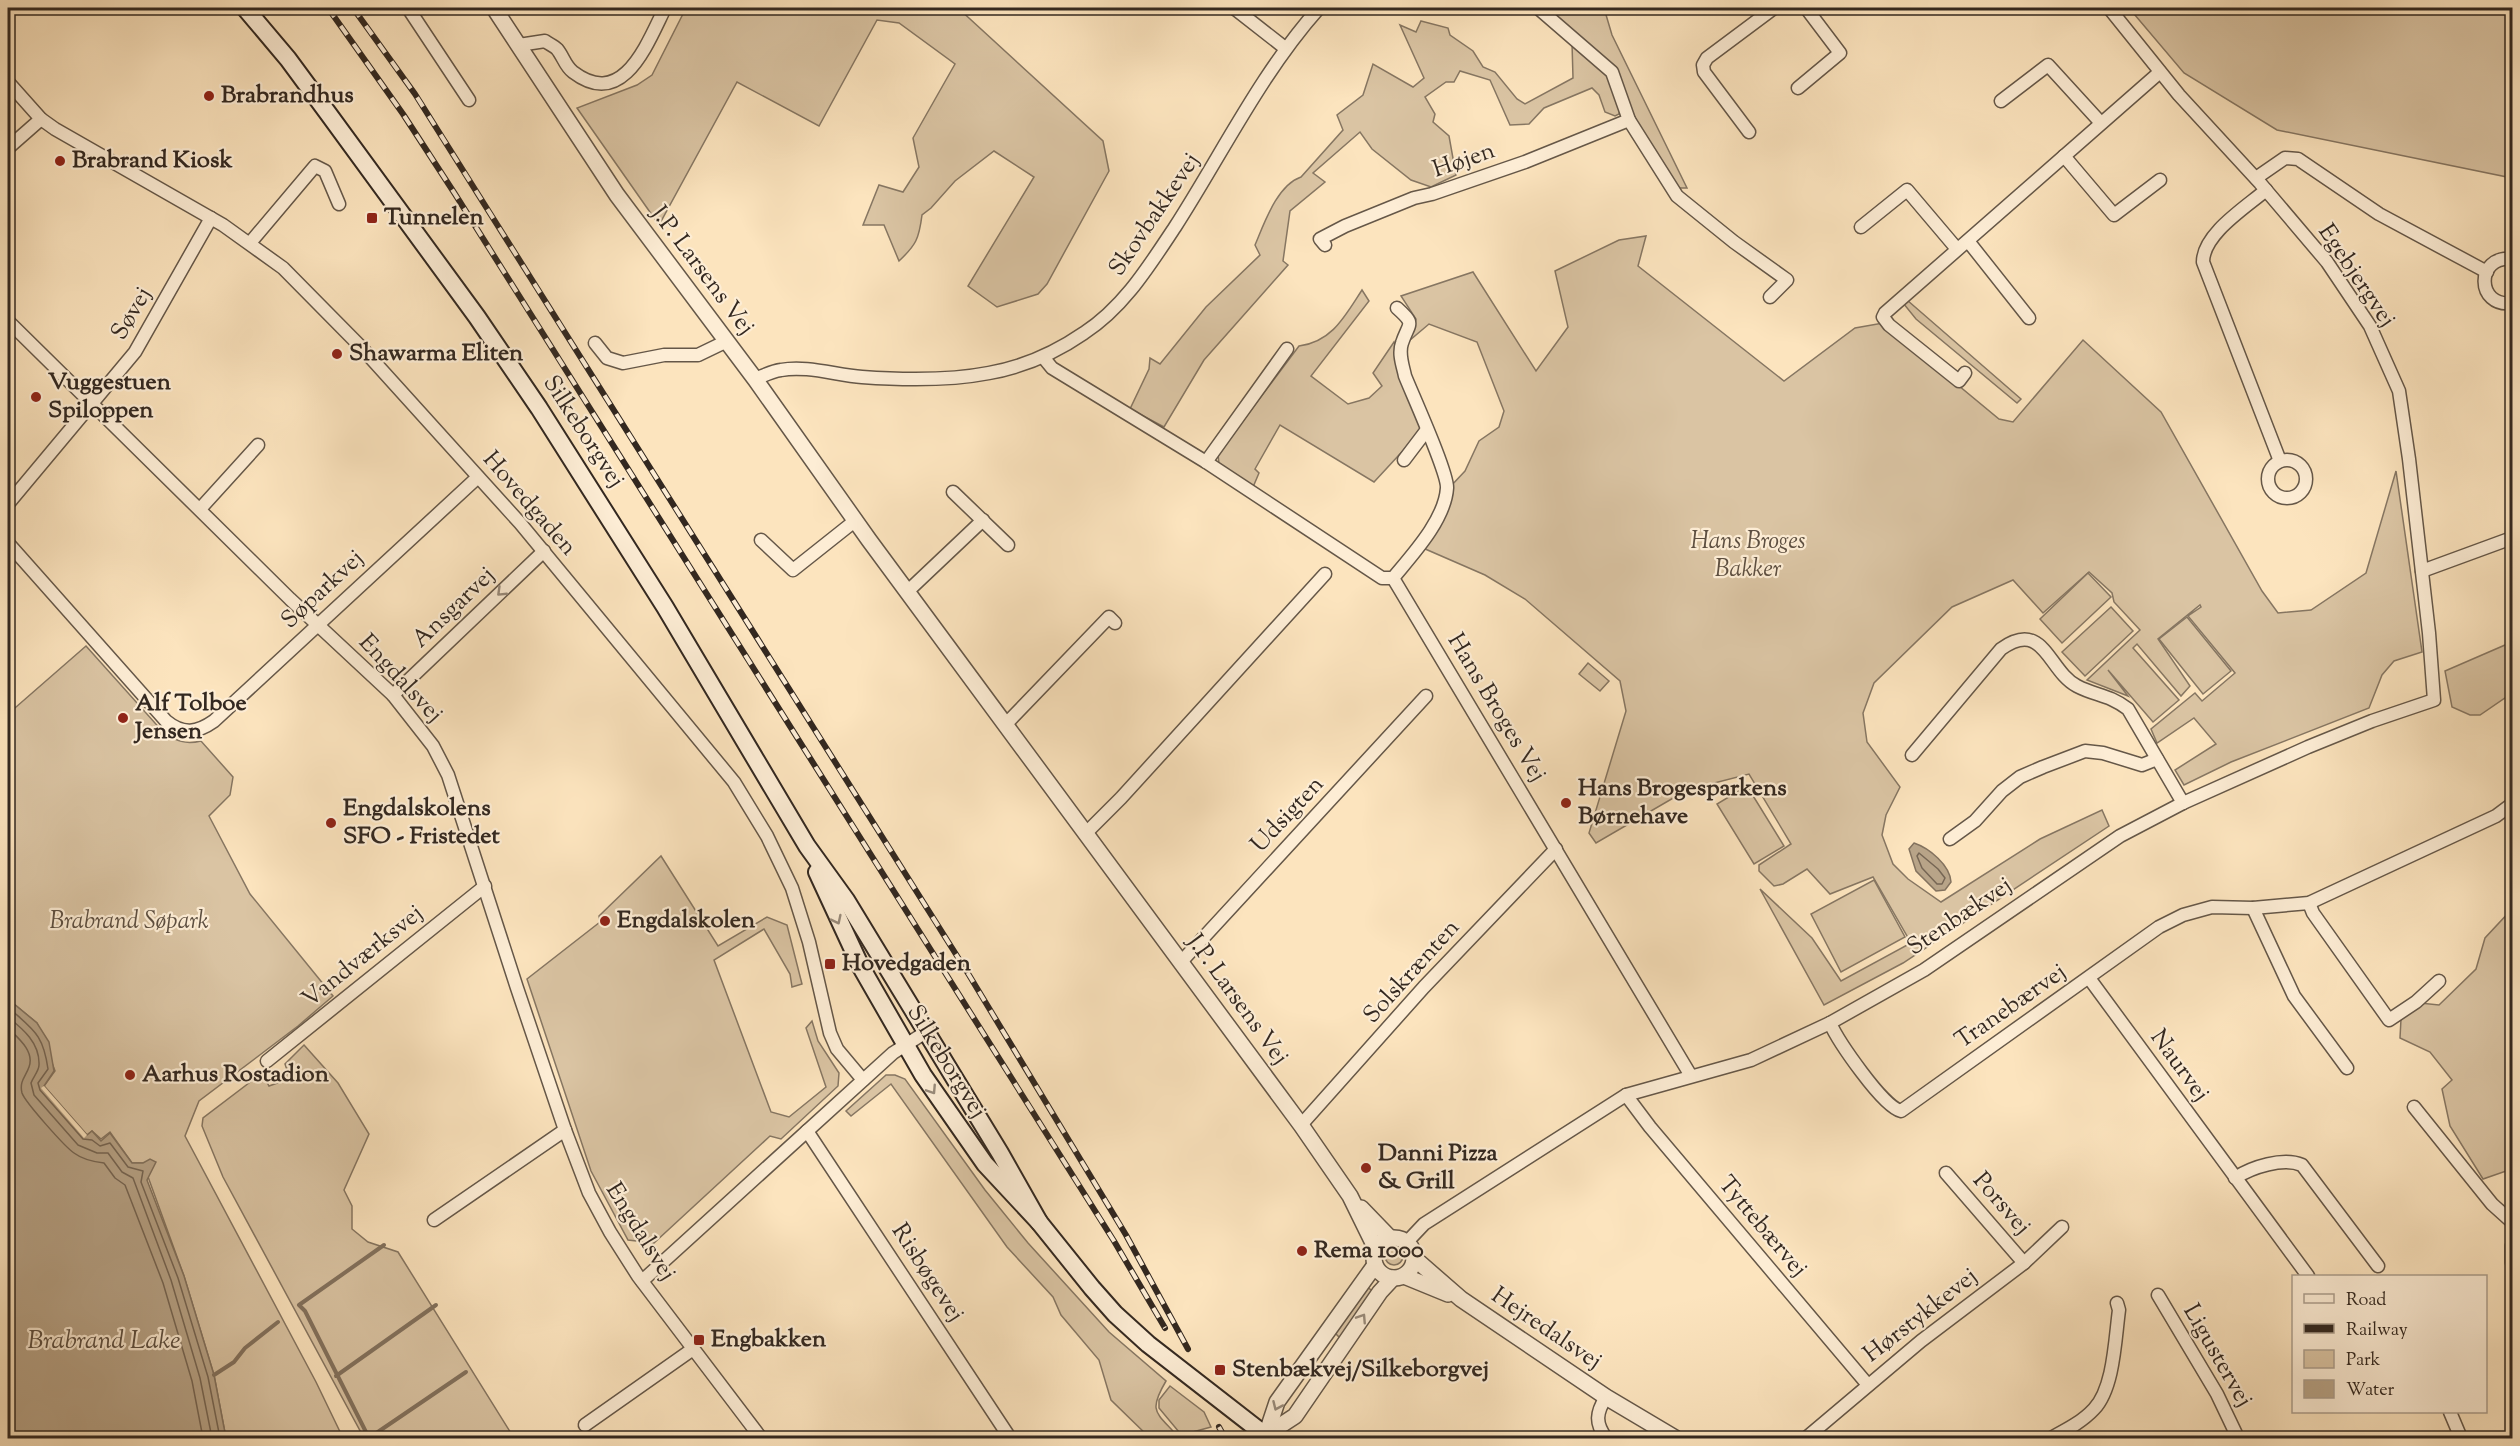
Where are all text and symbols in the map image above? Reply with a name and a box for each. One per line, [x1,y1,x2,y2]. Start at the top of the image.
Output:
place label: Brabrandhus [221,79,354,113]
marker: Brabrandhus [202,89,216,103]
street label: Højen [1428,135,1500,187]
place label: Brabrand Kiosk [72,144,233,178]
street label: Skovbakkevej [1101,147,1209,283]
marker: Brabrand Kiosk [53,154,67,168]
street label: J.P. Larsens Vej [641,198,762,343]
place label: Tunnelen [384,201,484,235]
marker: Tunnelen [365,211,379,225]
street label: Egebjergvej [2309,218,2403,334]
street label: Søvej [103,281,161,347]
place label: Shawarma Eliten [349,337,524,371]
marker: Shawarma Eliten [330,347,344,361]
place label: Vuggestuen Spiloppen [48,366,172,428]
street label: Silkeborgvej [534,369,632,495]
marker: Vuggestuen Spiloppen [29,390,43,404]
street label: Hovedgaden [474,444,584,564]
park label: Hans Broges Bakker [1690,525,1806,587]
street label: Søparkvej [274,543,372,637]
street label: Ansgarvej [405,560,503,656]
one-way arrow [498,584,509,595]
street label: Engdalsvej [350,627,450,731]
street label: Hans Broges Vej [1438,627,1554,789]
place label: Alf Tolboe Jensen [133,687,247,749]
marker: Alf Tolboe Jensen [116,711,130,725]
street label: Udsigten [1243,769,1333,861]
place label: Hans Brogesparkens Børnehave [1578,772,1787,834]
place label: Engdalskolens SFO - Fristedet [343,792,500,854]
marker: Hans Brogesparkens Børnehave [1559,796,1573,810]
marker: Engdalskolens SFO - Fristedet [324,816,338,830]
street label: Stenbækvej [1901,869,2019,965]
street label: Vandværksvej [295,897,431,1017]
place label: Engdalskolen [617,904,756,938]
park label: Brabrand Søpark [49,905,209,939]
street label: Solskrænten [1356,912,1468,1032]
one-way arrow [830,913,842,924]
marker: Engdalskolen [598,914,612,928]
street label: J.P. Larsens Vej [1177,926,1296,1072]
place label: Hovedgaden [842,947,972,981]
street label: Tranebærvej [1949,956,2073,1058]
marker: Hovedgaden [823,957,837,971]
street label: Silkeborgvej [898,999,994,1125]
street label: Naurvej [2141,1023,2217,1109]
place label: Aarhus Rostadion [142,1058,330,1092]
marker: Aarhus Rostadion [123,1068,137,1082]
one-way arrow [925,1084,937,1094]
place label: Danni Pizza & Grill [1378,1137,1499,1199]
marker: Danni Pizza & Grill [1359,1161,1373,1175]
street label: Porsvej [1964,1165,2038,1243]
street label: Tyttebærvej [1709,1169,1815,1285]
street label: Engdalsvej [596,1176,684,1288]
street label: Risbøgevej [882,1217,972,1329]
place label: Rema 1000 [1314,1234,1424,1268]
marker: Rema 1000 [1295,1244,1309,1258]
street label: Hørstykkevej [1857,1261,1985,1371]
legend [2292,1275,2487,1413]
street label: Hejredalsvej [1484,1279,1608,1379]
text: Road [2346,1288,2386,1314]
street label: Ligustervej [2174,1298,2260,1414]
one-way arrow [1355,1314,1366,1325]
text: Railway [2346,1318,2408,1344]
water label: Brabrand Lake [27,1323,181,1360]
place label: Engbakken [711,1323,827,1357]
marker: Engbakken [692,1333,706,1347]
text: Park [2346,1348,2381,1374]
place label: Stenbækvej/Silkeborgvej [1232,1353,1489,1387]
marker: Stenbækvej/Silkeborgvej [1213,1363,1227,1377]
text: Water [2346,1378,2395,1404]
one-way arrow [1272,1399,1284,1410]

